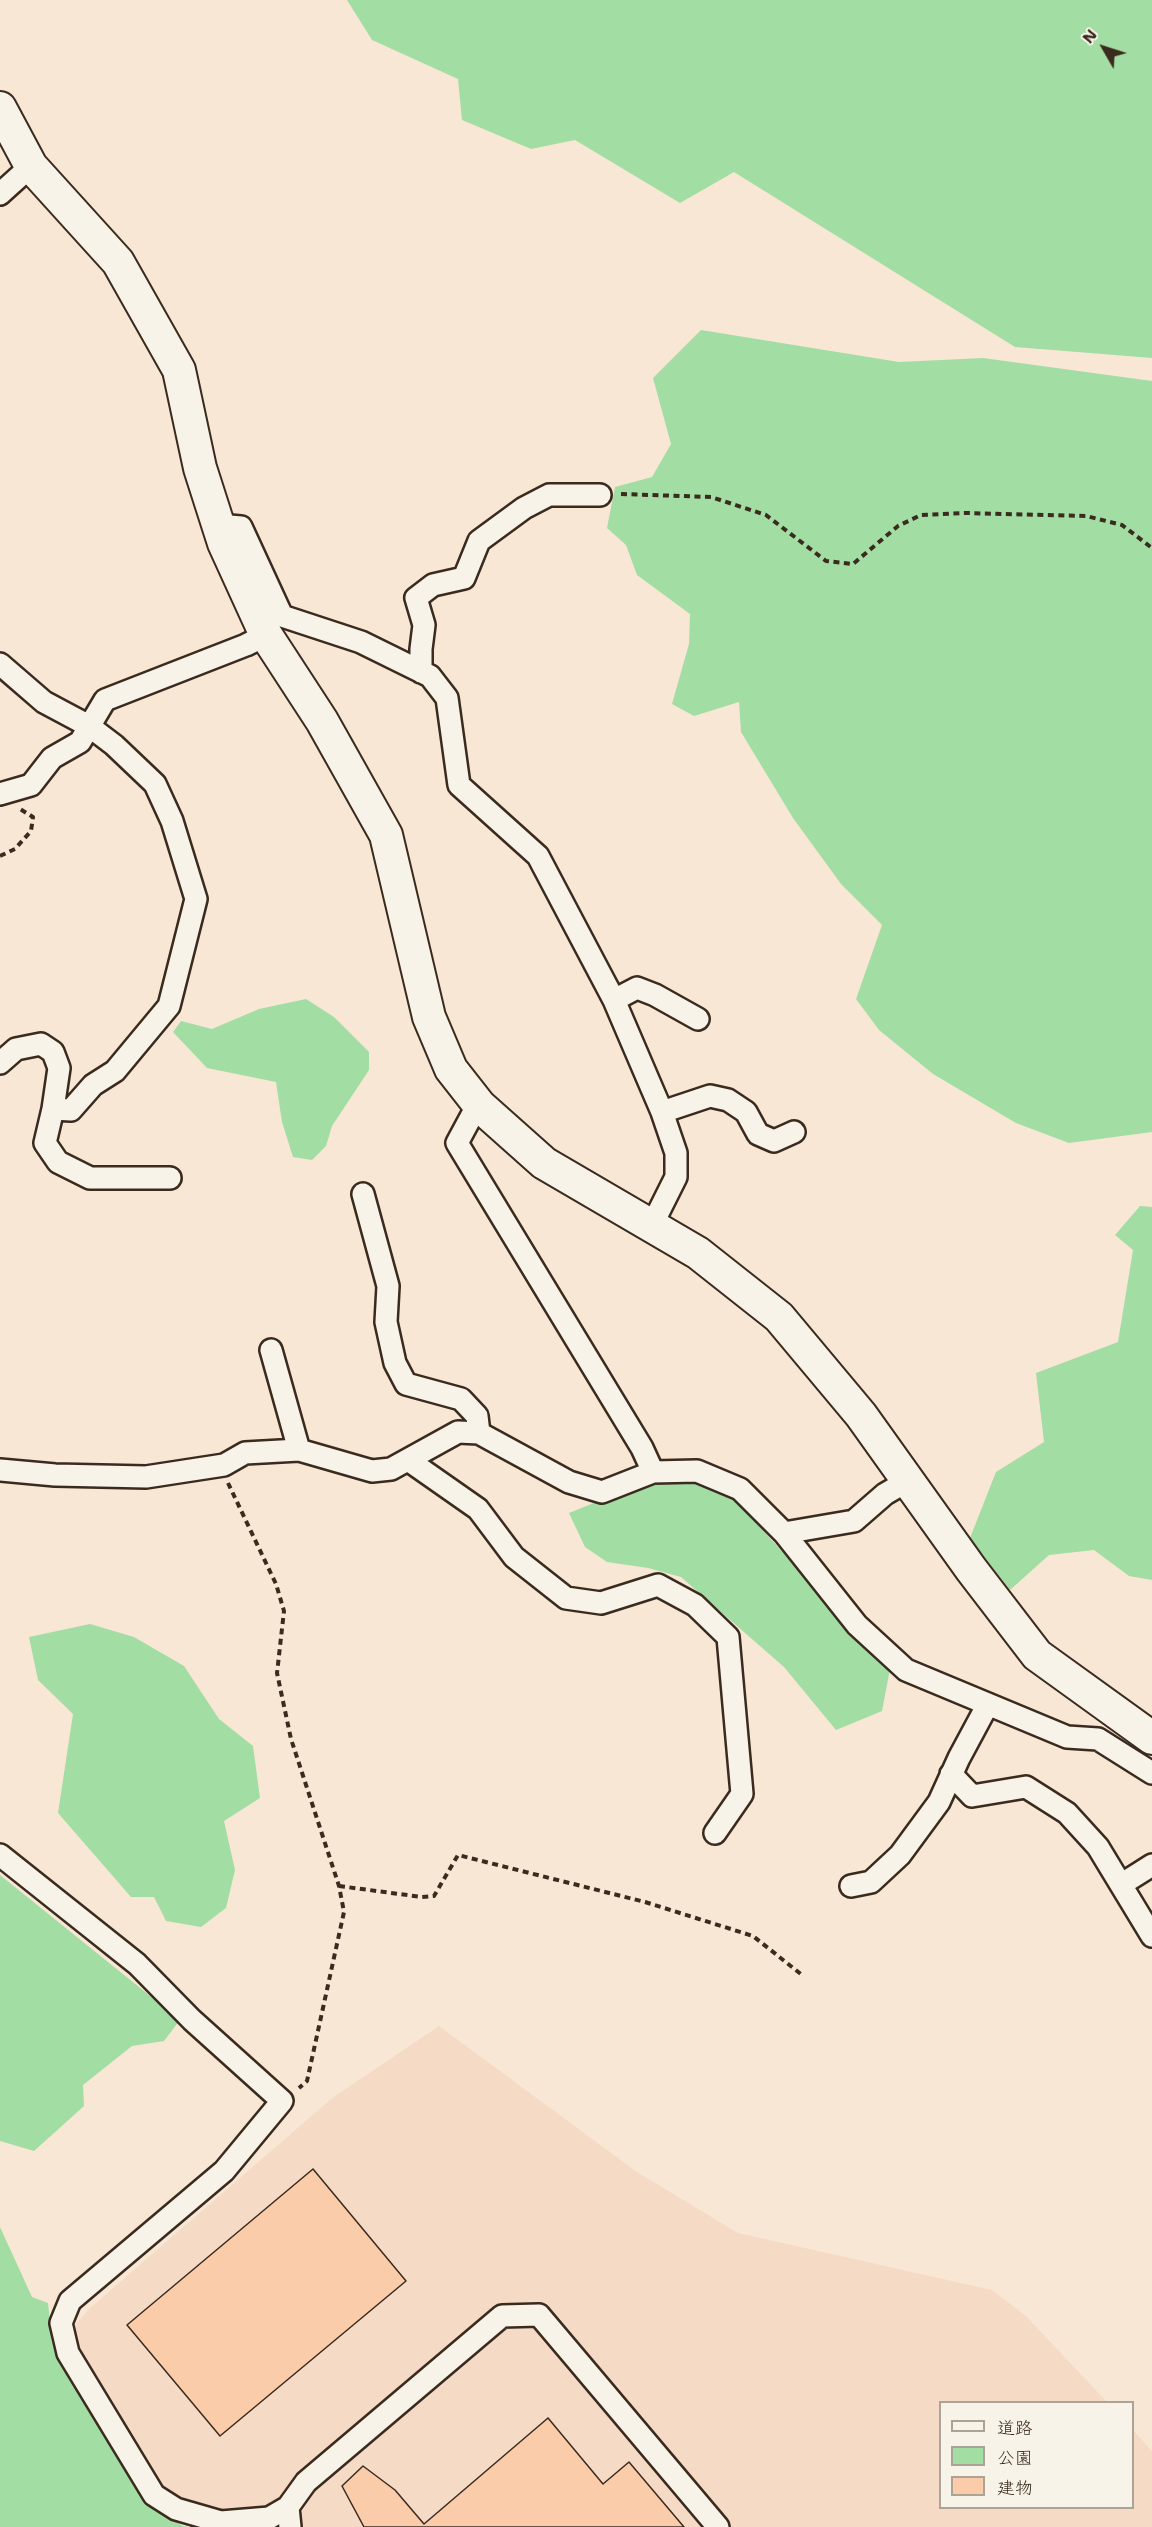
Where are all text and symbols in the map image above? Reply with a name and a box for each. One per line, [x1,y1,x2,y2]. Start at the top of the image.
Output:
north arrow [1074,18,1134,78]
text: N [1077,25,1102,48]
legend [939,2401,1134,2509]
text: 道路 [997,2416,1033,2440]
text: 公園 [997,2446,1033,2470]
text: 建物 [997,2476,1033,2500]

